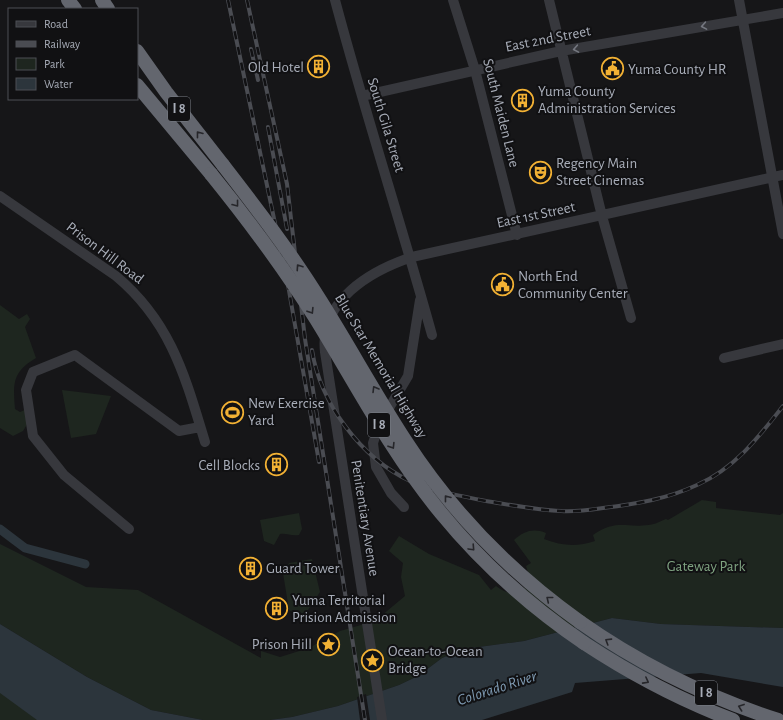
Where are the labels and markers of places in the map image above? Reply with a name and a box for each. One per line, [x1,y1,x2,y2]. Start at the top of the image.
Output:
building icon: Old Hotel [306,54,332,80]
public building icon: Yuma County HR [600,56,626,82]
place label: Old Hotel [248,60,304,75]
place label: Yuma County HR [628,62,726,77]
place label: Yuma County Administration Services [538,84,676,116]
building icon: Yuma County Administration Services [510,87,536,113]
place label: Regency Main Street Cinemas [556,156,644,188]
theatre icon: Regency Main Street Cinemas [527,159,553,185]
place label: North End Community Center [518,269,628,301]
public building icon: North End Community Center [490,272,516,298]
place label: New Exercise Yard [248,396,325,428]
sports icon: New Exercise Yard [220,399,246,425]
building icon: Cell Blocks [263,452,289,478]
place label: Cell Blocks [198,458,260,473]
building icon: Guard Tower [238,555,264,581]
place label: Guard Tower [266,561,340,576]
place label: Yuma Territorial Prision Admission [292,593,396,625]
building icon: Yuma Territorial Prision Admission [263,596,289,622]
place icon: Prison Hill [315,631,341,657]
place label: Prison Hill [252,637,312,652]
place label: Ocean-to-Ocean Bridge [388,644,483,676]
place icon: Ocean-to-Ocean Bridge [360,647,386,673]

